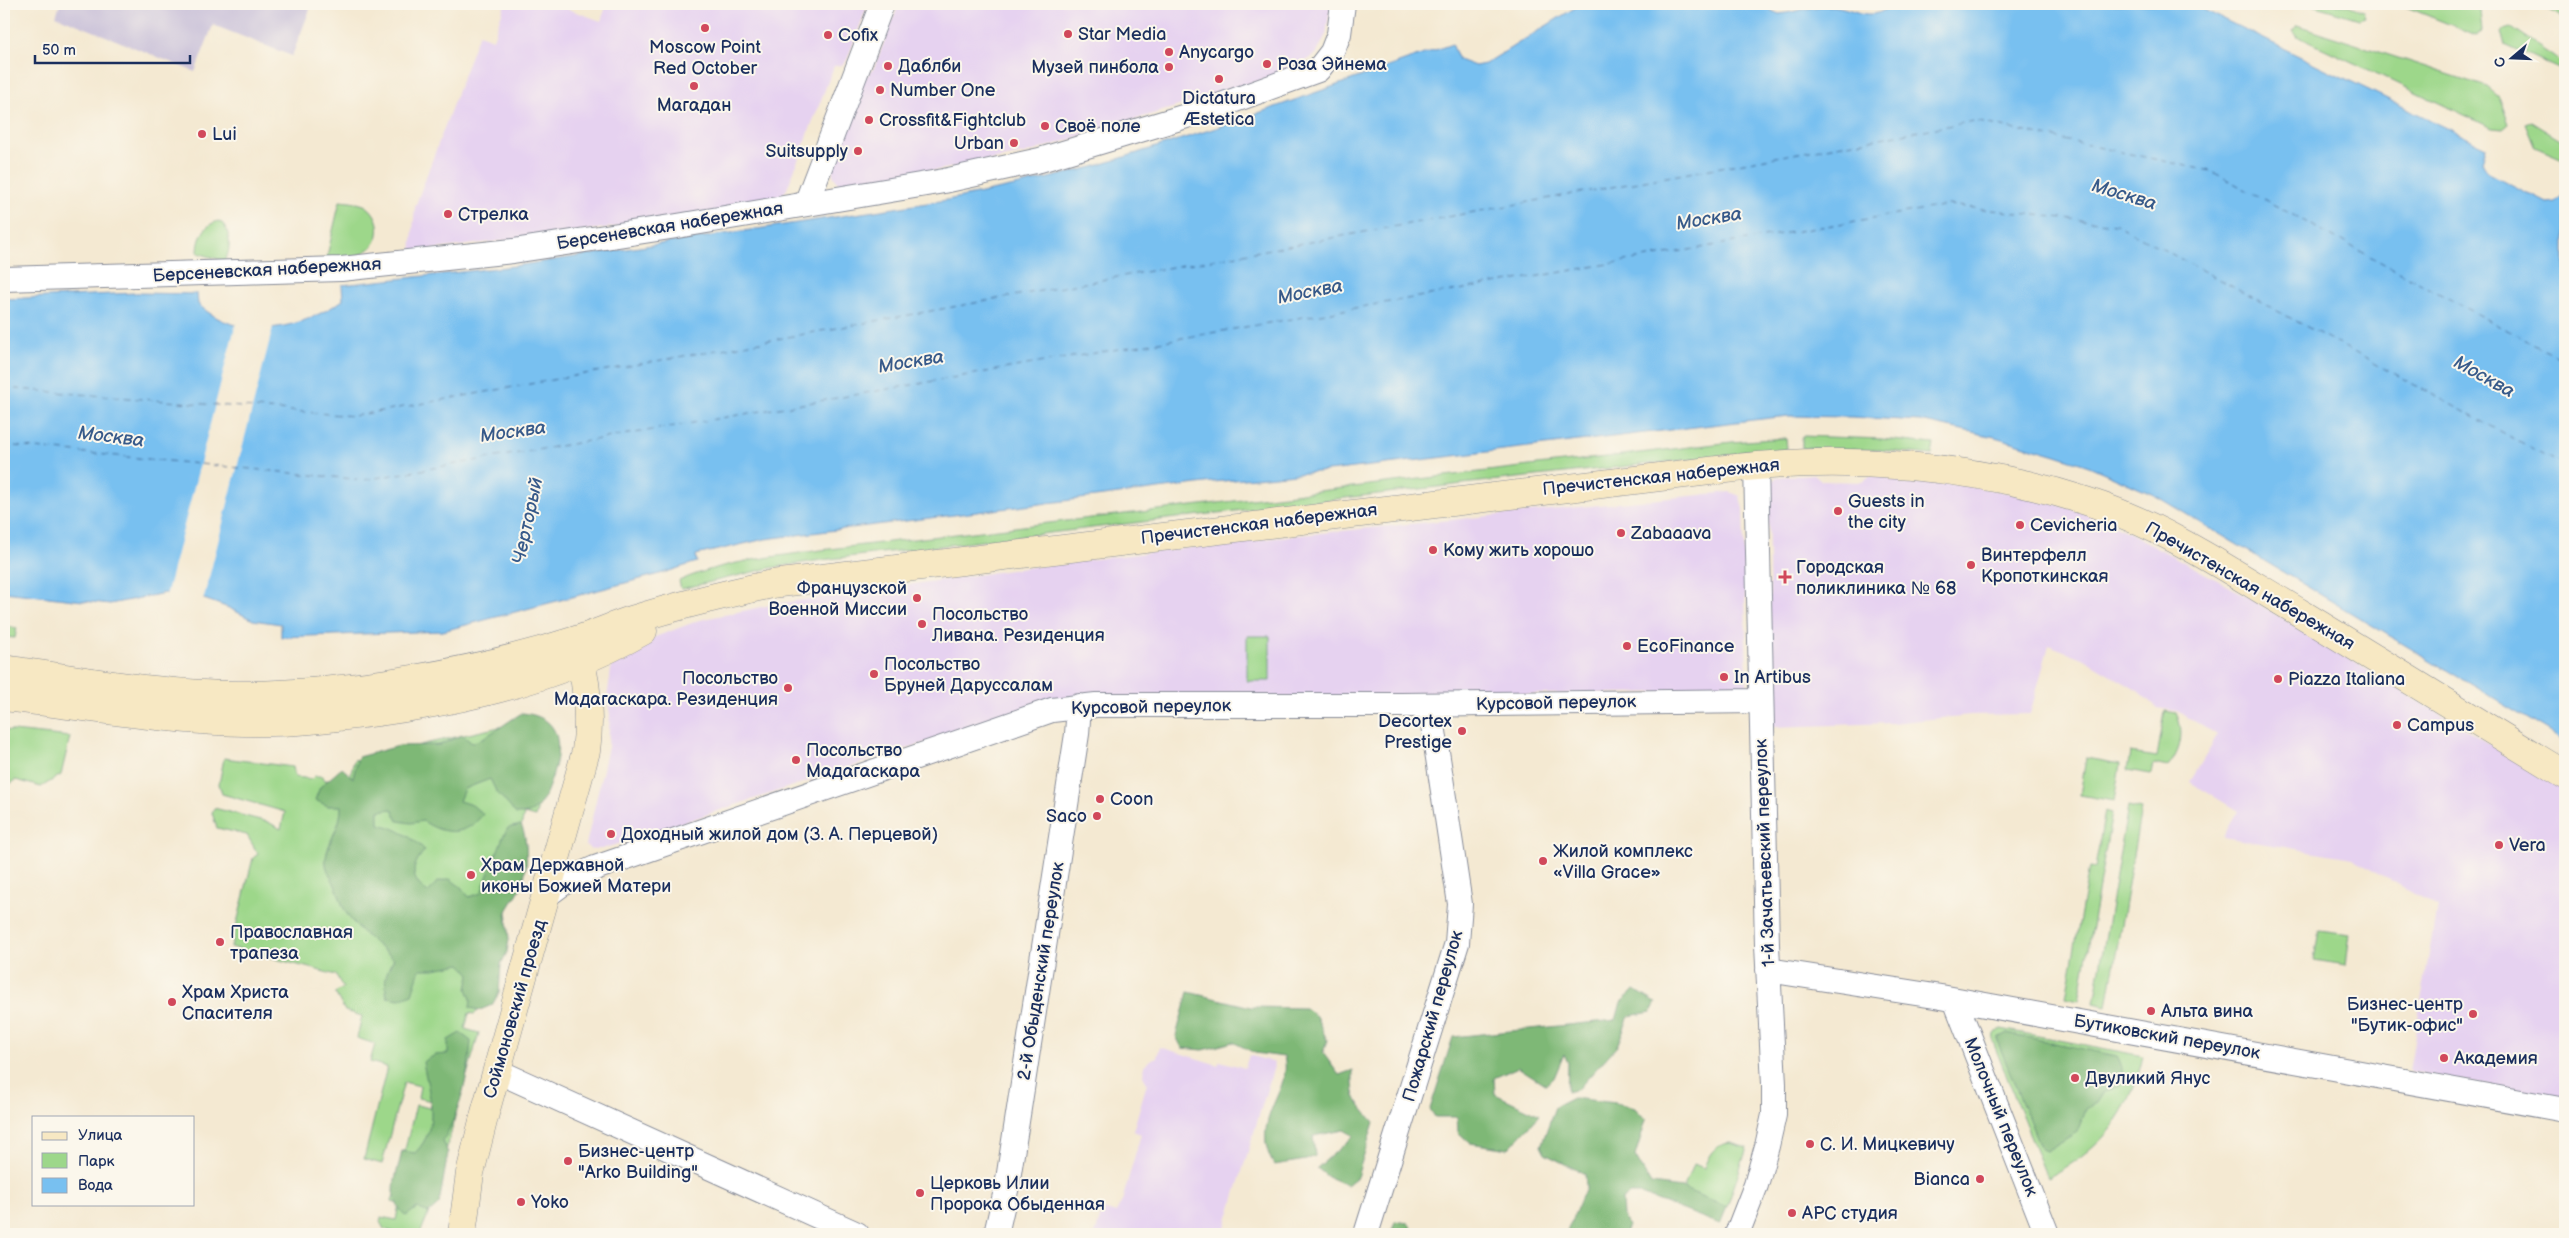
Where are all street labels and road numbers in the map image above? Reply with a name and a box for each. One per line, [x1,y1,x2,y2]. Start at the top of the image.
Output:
street label: Берсеневская набережная [555,198,785,254]
street label: Берсеневская набережная [152,254,382,286]
street label: Пречистенская набережная [1541,454,1781,500]
street label: Пречистенская набережная [1139,499,1379,549]
street label: Пречистенская набережная [2142,517,2358,655]
street label: Курсовой переулок [1476,691,1637,715]
street label: Курсовой переулок [1071,695,1232,719]
street label: 1-й Зачатьевский переулок [1751,738,1779,967]
street label: 2-й Обыденский переулок [1013,860,1069,1082]
street label: Соймоновский проезд [479,917,551,1101]
street label: Пожарский переулок [1398,927,1468,1104]
street label: Бутиковский переулок [2072,1010,2262,1064]
street label: Молочный переулок [1960,1034,2043,1200]

